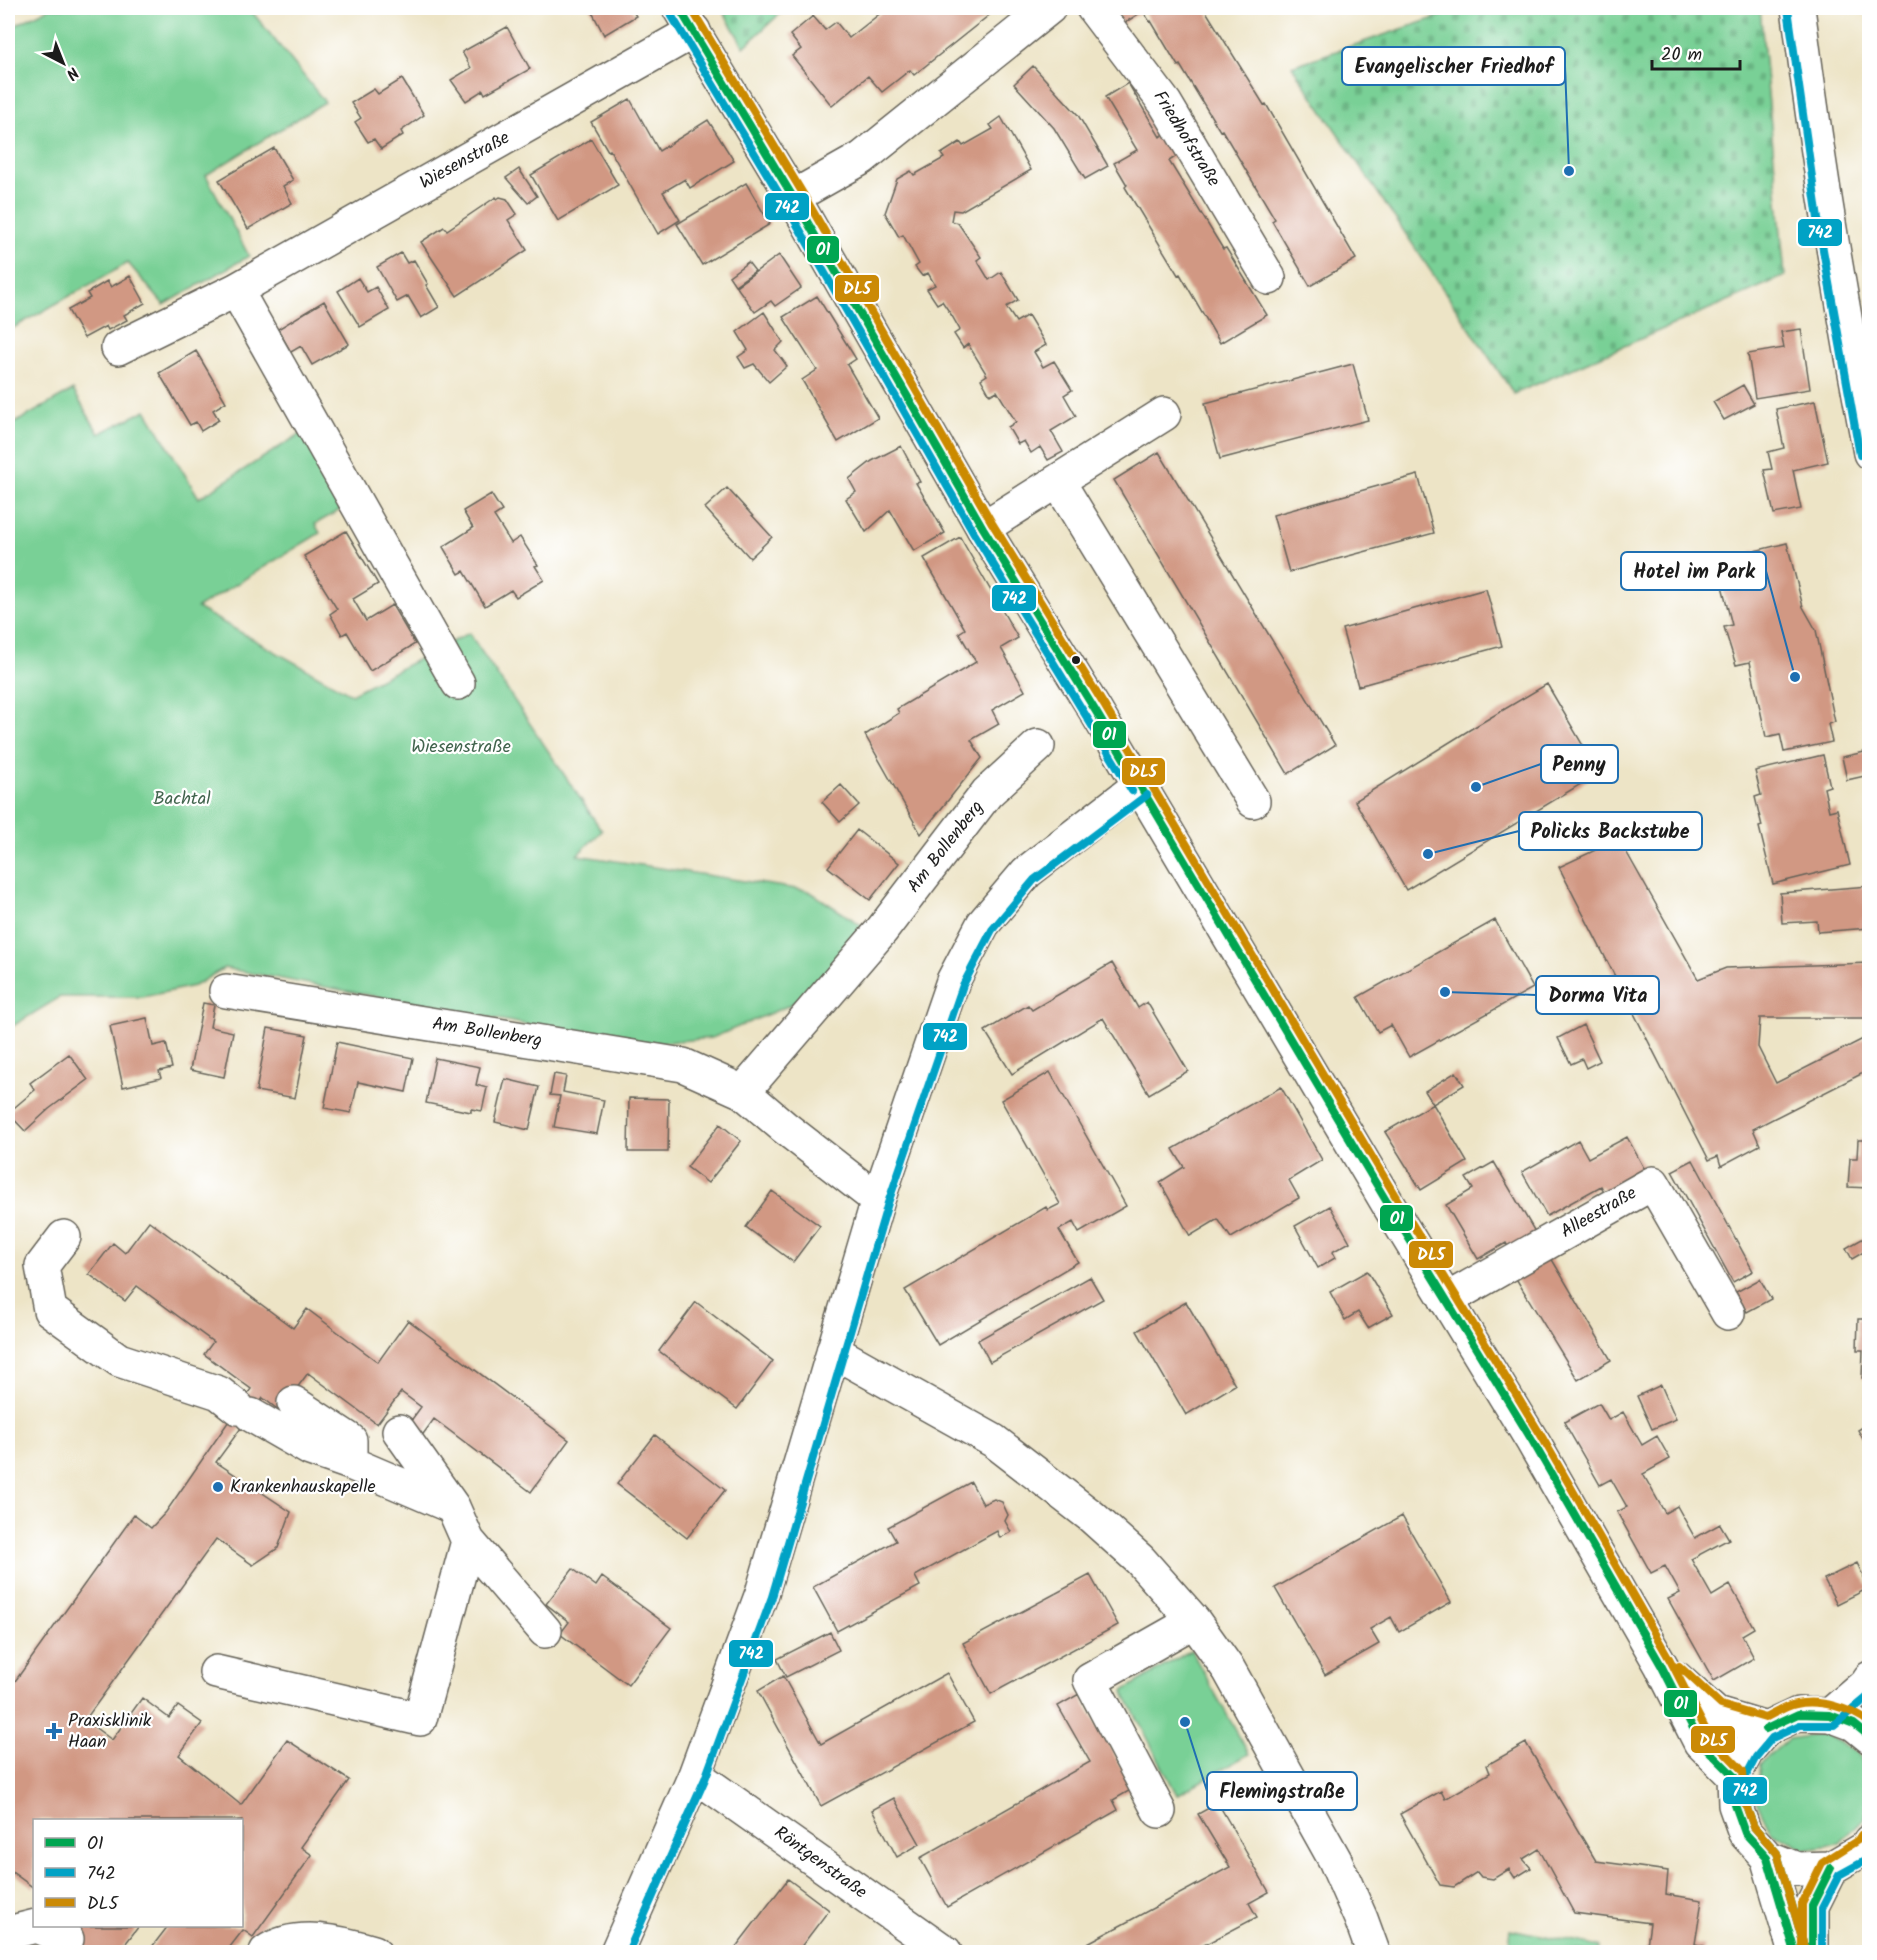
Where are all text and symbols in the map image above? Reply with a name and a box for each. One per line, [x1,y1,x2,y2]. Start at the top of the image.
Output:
north arrow [33,33,93,93]
scale bar [1652,33,1740,71]
text: 20 m [1661,41,1702,70]
callout: Evangelischer Friedhof [1342,47,1565,85]
text: Evangelischer Friedhof [1355,52,1556,84]
text: N [60,60,84,86]
street label: Friedhofstraße [1145,85,1227,193]
street label: Wiesenstraße [414,124,516,198]
line badge: 742 [764,192,810,221]
text: 742 [774,196,800,221]
line badge: 742 [1797,218,1843,247]
text: 742 [1807,221,1833,246]
line badge: O1 [806,235,840,264]
text: O1 [816,238,831,263]
line badge: DL5 [834,274,880,303]
text: DL5 [843,277,873,302]
callout: Hotel im Park [1621,552,1766,590]
text: Hotel im Park [1633,557,1756,589]
line badge: 742 [991,584,1037,612]
text: 742 [1001,587,1027,612]
unlabelled marker [1070,654,1082,666]
line badge: O1 [1092,720,1127,749]
text: O1 [1102,723,1117,748]
park label: Wiesenstraße [411,733,511,762]
callout: Penny [1541,745,1618,783]
text: Penny [1552,750,1606,782]
line badge: DL5 [1121,757,1166,786]
text: DL5 [1129,760,1159,785]
park label: Bachtal [153,785,211,814]
street label: Am Bollenberg [901,794,991,900]
callout: Policks Backstube [1519,812,1702,850]
text: Policks Backstube [1531,817,1690,849]
callout: Dorma Vita [1536,976,1659,1014]
text: Dorma Vita [1548,981,1648,1013]
street label: Am Bollenberg [430,1010,544,1056]
line badge: 742 [922,1022,968,1051]
text: 742 [932,1025,958,1050]
street label: Alleestraße [1556,1180,1642,1246]
line badge: O1 [1379,1204,1414,1232]
text: O1 [1390,1207,1405,1232]
line badge: DL5 [1408,1240,1454,1269]
text: DL5 [1417,1243,1447,1268]
place label: Krankenhauskapelle [230,1473,376,1502]
marker: Krankenhauskapelle [211,1480,225,1494]
line badge: 742 [728,1639,774,1668]
text: 742 [738,1642,764,1667]
line badge: O1 [1663,1689,1698,1718]
text: O1 [1674,1692,1689,1717]
place label: Praxisklinik Haan [68,1707,152,1757]
marker: Praxisklinik Haan [45,1722,63,1740]
line badge: DL5 [1690,1725,1736,1754]
text: DL5 [1699,1729,1729,1754]
callout: Flemingstraße [1207,1772,1357,1810]
line badge: 742 [1722,1776,1768,1805]
text: Flemingstraße [1219,1777,1345,1809]
text: 742 [1732,1779,1758,1804]
legend [33,1819,243,1927]
street label: Röntgenstraße [767,1819,873,1907]
text: O1 [87,1830,104,1859]
text: 742 [87,1860,116,1889]
text: DL5 [87,1890,119,1919]

